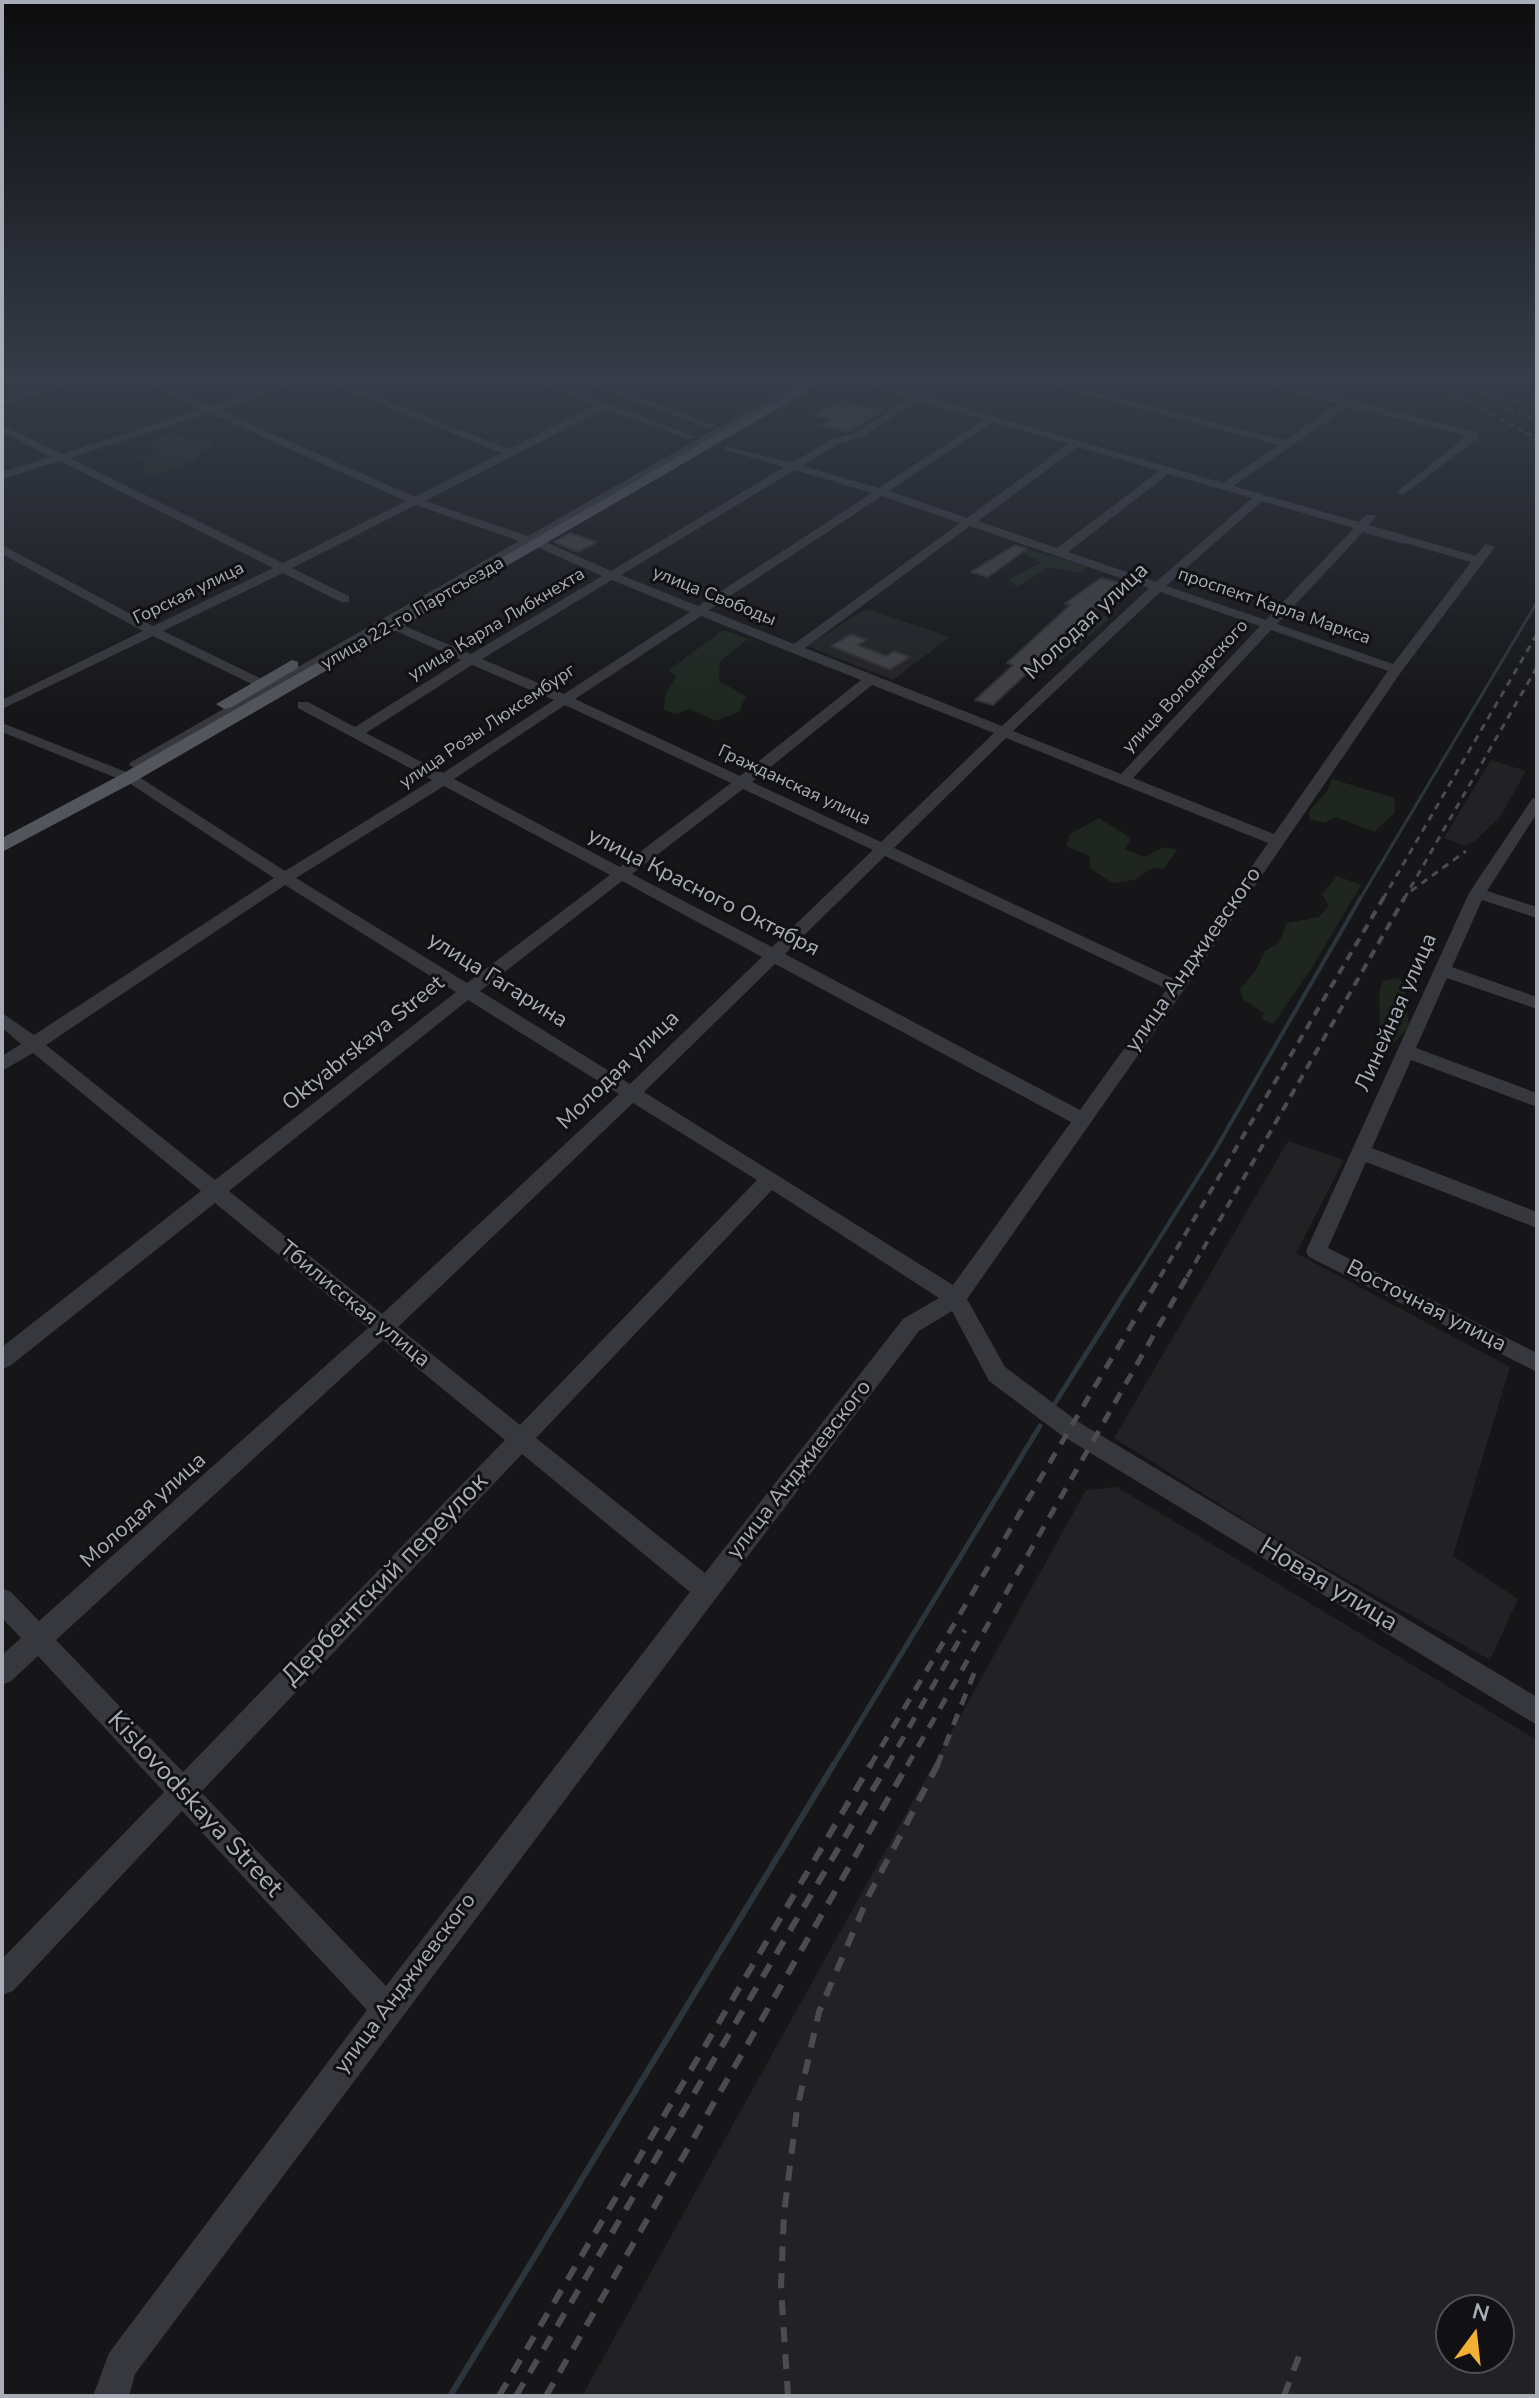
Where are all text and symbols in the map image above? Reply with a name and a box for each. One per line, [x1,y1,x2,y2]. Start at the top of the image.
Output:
street label: улица 22-го Партсъезда [318,553,508,675]
street label: Горская улица [130,558,248,630]
street label: Молодая улица [1020,558,1154,686]
street label: улица Свободы [649,562,779,632]
street label: улица Карла Либкнехта [405,564,589,686]
street label: проспект Карла Маркса [1175,564,1373,650]
street label: улица Володарского [1119,616,1253,758]
street label: улица Розы Люксембург [396,660,580,794]
street label: Гражданская улица [714,741,874,831]
street label: улица Красного Октября [583,823,823,963]
street label: улица Анджиевского [1120,863,1268,1057]
street label: улица Гагарина [422,927,572,1035]
street label: Линейная улица [1350,930,1444,1096]
street label: Oktyabrskaya Street [278,971,450,1117]
street label: Молодая улица [552,1006,686,1136]
street label: Тбилисская улица [273,1236,435,1374]
street label: Восточная улица [1342,1255,1510,1359]
street label: улица Анджиевского [722,1375,878,1565]
street label: Молодая улица [76,1448,212,1574]
street label: Дербентский переулок [276,1467,496,1693]
street label: Новая улица [1253,1532,1403,1640]
street label: Kislovodskaya Street [100,1706,288,1904]
street label: улица Анджиевского [329,1888,483,2080]
north arrow [1435,2294,1515,2374]
text: N [1469,2296,1493,2329]

